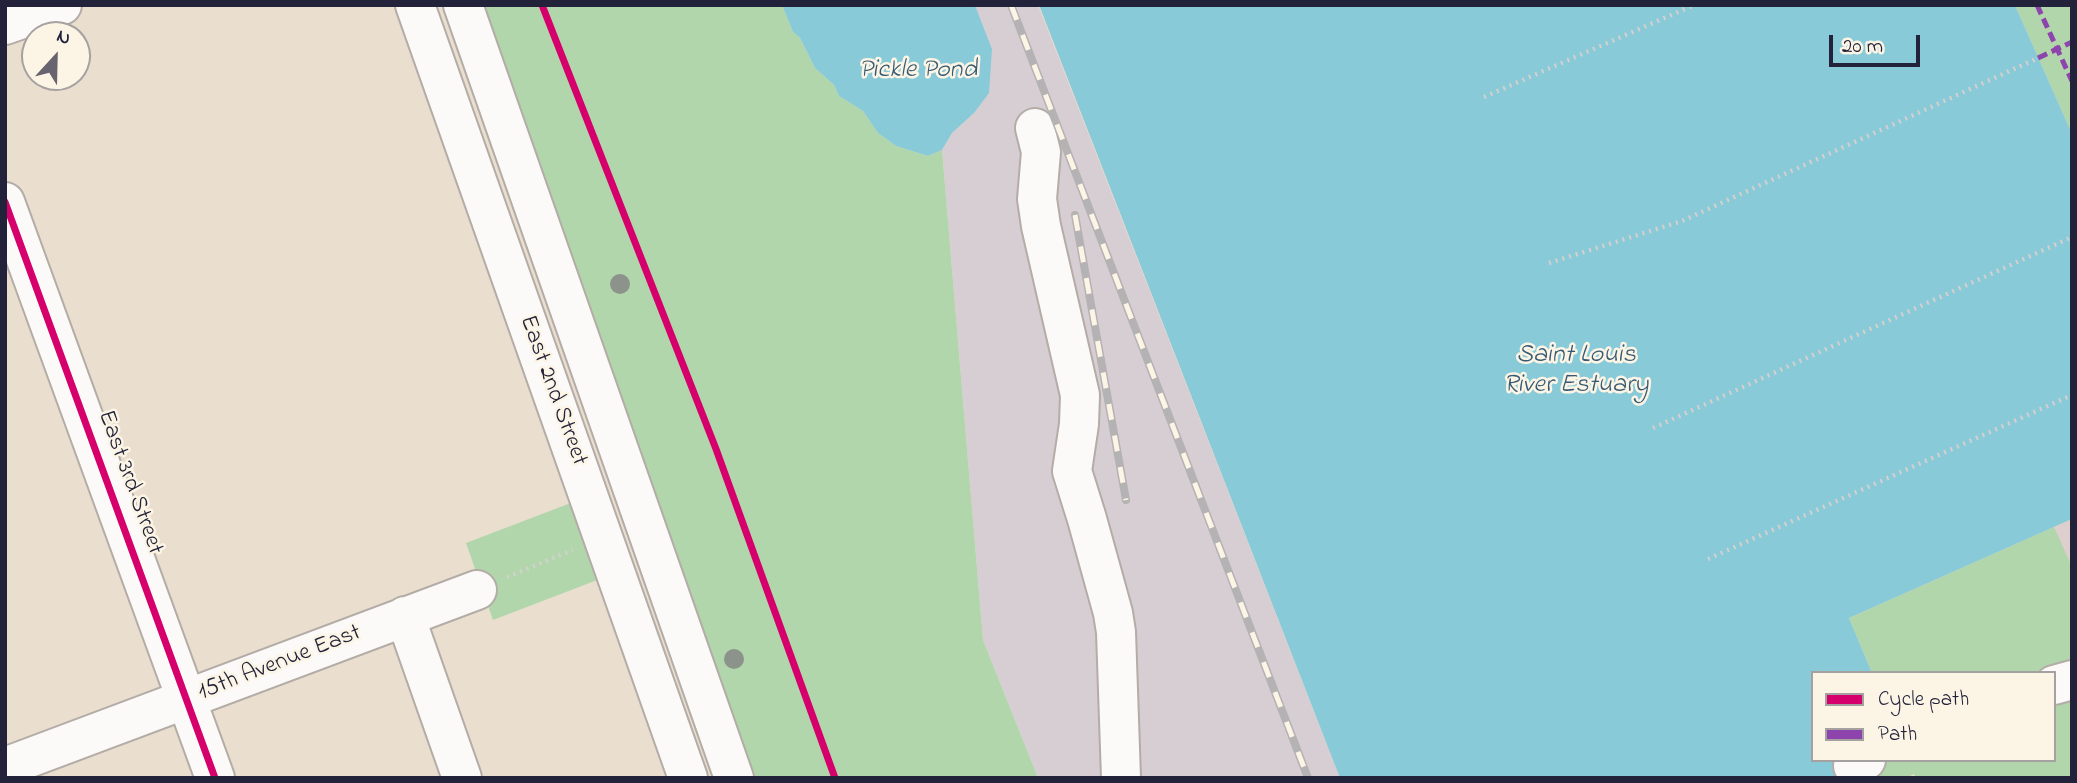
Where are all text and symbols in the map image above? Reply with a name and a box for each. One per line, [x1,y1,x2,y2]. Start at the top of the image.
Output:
north arrow [21,21,91,91]
scale bar [1832,21,1923,65]
text: N [52,23,74,53]
text: 20 m [1842,32,1883,62]
water label: Pickle Pond [859,56,977,88]
street label: East 2nd Street [512,312,592,470]
water label: Saint Louis River Estuary [1503,341,1649,402]
street label: East 3rd Street [90,407,168,559]
street label: 15th Avenue East [194,620,366,708]
legend [1811,671,2056,762]
text: Cycle path [1878,685,1969,715]
text: Path [1878,720,1917,750]

